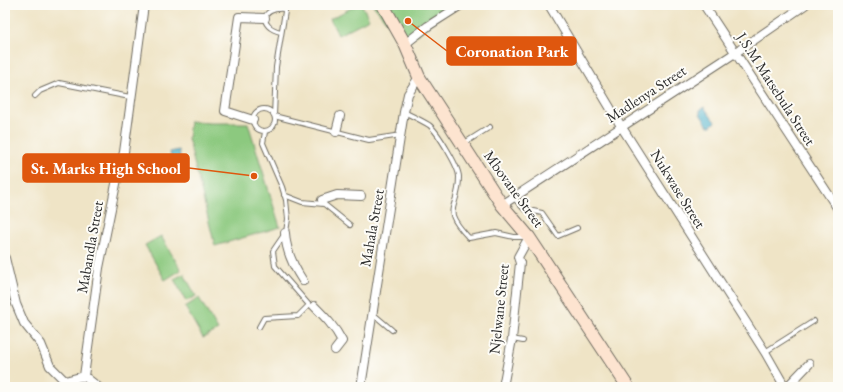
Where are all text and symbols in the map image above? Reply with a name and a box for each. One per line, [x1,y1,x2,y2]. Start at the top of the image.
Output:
street label: J.S.M Matsebula Street [732,27,820,149]
callout: Coronation Park [447,37,576,65]
text: Coronation Park [455,41,569,62]
street label: Madlenya Street [602,60,690,127]
street label: Nukwase Street [647,146,710,232]
street label: Mbovane Street [480,147,549,231]
callout: St. Marks High School [23,154,189,182]
text: St. Marks High School [31,158,181,179]
street label: Mahala Street [355,187,388,268]
street label: Mabandla Street [72,199,107,295]
street label: Njelwane Street [484,263,513,355]

